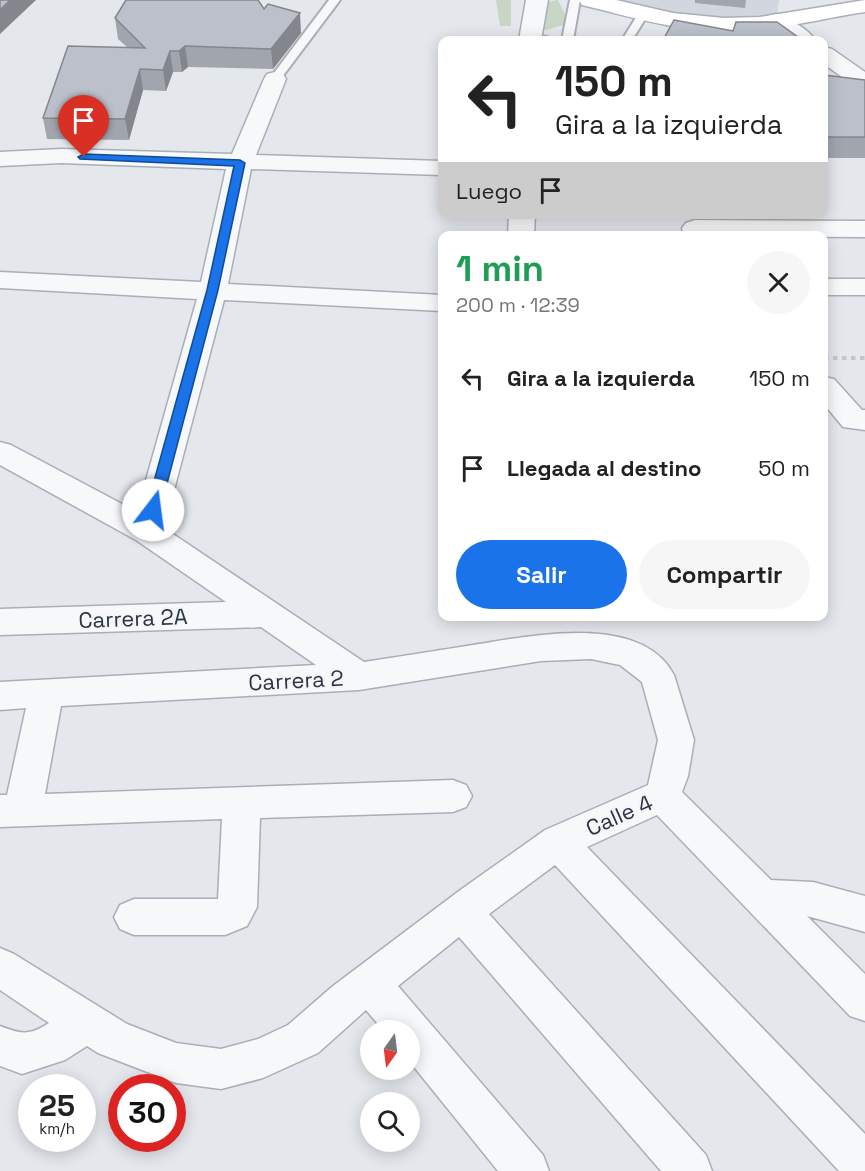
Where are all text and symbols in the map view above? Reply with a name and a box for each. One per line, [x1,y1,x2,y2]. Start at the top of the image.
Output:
text: 150 m [555,55,673,108]
icon: left [456,60,534,138]
pin [58,95,109,157]
icon: arrive [67,104,100,137]
text: Gira a la izquierda [555,107,782,142]
icon: arrive [534,174,567,207]
text: Luego [456,177,522,205]
text: 1 min [456,246,544,292]
button: close [747,251,810,314]
text: 200 m · 12:39 [456,292,580,318]
icon: left [456,362,489,395]
text: Gira a la izquierda [507,364,695,392]
text: 150 m [749,364,810,392]
icon: arrive [456,452,489,485]
text: Llegada al destino [507,454,701,482]
text: 50 m [758,454,810,482]
position arrow [121,478,185,542]
button: Salir [456,540,627,609]
button: Compartir [639,540,810,609]
street label: Carrera 2A [78,602,188,634]
street label: Carrera 2 [248,664,344,696]
street label: Calle 4 [581,788,657,842]
north arrow [360,1020,420,1080]
map controls [360,1020,420,1152]
speed limit sign: 30 [108,1074,186,1152]
text: 25 [39,1086,75,1125]
button: search [360,1092,420,1152]
text: km/h [39,1119,75,1138]

